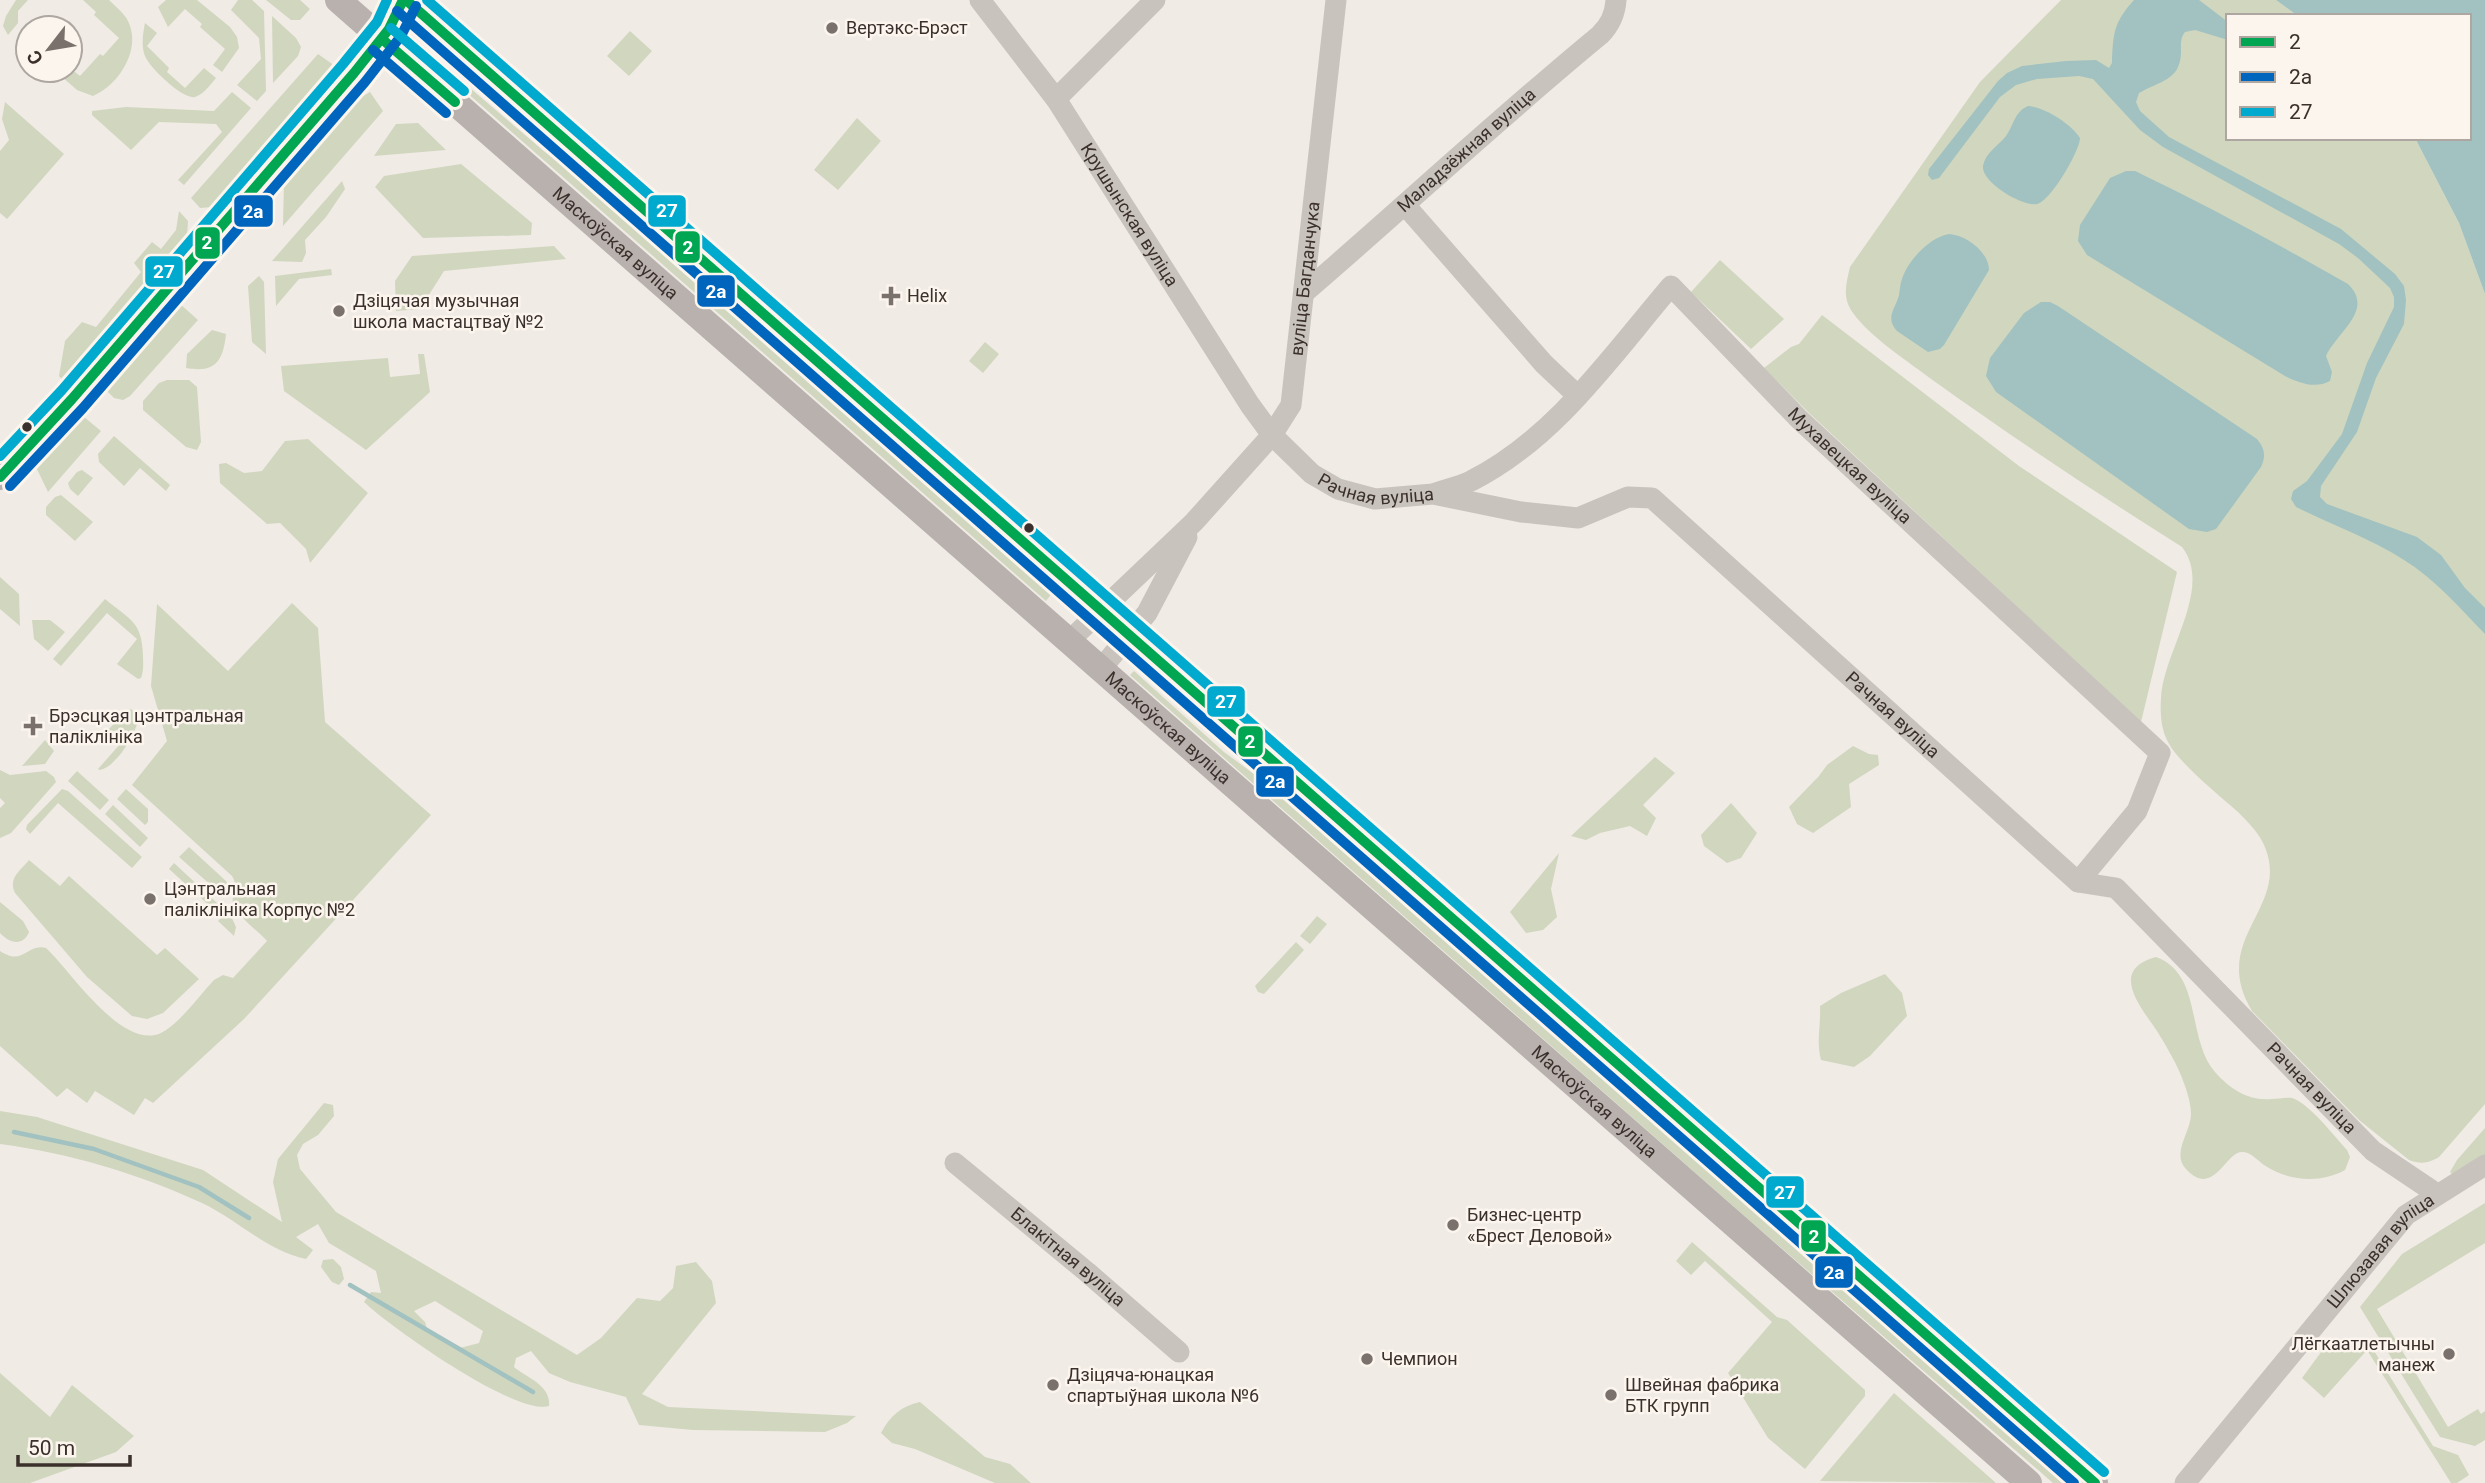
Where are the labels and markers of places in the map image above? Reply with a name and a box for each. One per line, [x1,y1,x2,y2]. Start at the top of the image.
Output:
place label: Вертэкс-Брэст [846,17,968,38]
marker: Вертэкс-Брэст [824,20,840,36]
place label: Helix [907,285,947,306]
marker: Helix [881,286,901,306]
place label: Дзіцячая музычная школа мастацтваў №2 [353,290,544,332]
marker: Дзіцячая музычная школа мастацтваў №2 [331,303,347,319]
unlabelled marker [20,420,34,434]
unlabelled marker [1022,521,1036,535]
place label: Брэсцкая цэнтральная паліклініка [49,705,244,747]
marker: Брэсцкая цэнтральная паліклініка [23,716,43,736]
place label: Цэнтральная паліклініка Корпус №2 [164,878,355,920]
marker: Цэнтральная паліклініка Корпус №2 [142,891,158,907]
place label: Бизнес-центр «Брест Деловой» [1467,1204,1612,1246]
marker: Бизнес-центр «Брест Деловой» [1445,1217,1461,1233]
place label: Лёгкаатлетычны манеж [2291,1333,2435,1375]
marker: Лёгкаатлетычны манеж [2441,1346,2457,1362]
place label: Чемпион [1381,1348,1458,1369]
marker: Чемпион [1359,1351,1375,1367]
place label: Дзіцяча-юнацкая спартыўная школа №6 [1067,1364,1259,1406]
place label: Швейная фабрика БТК групп [1625,1374,1779,1416]
marker: Дзіцяча-юнацкая спартыўная школа №6 [1045,1377,1061,1393]
marker: Швейная фабрика БТК групп [1603,1387,1619,1403]

